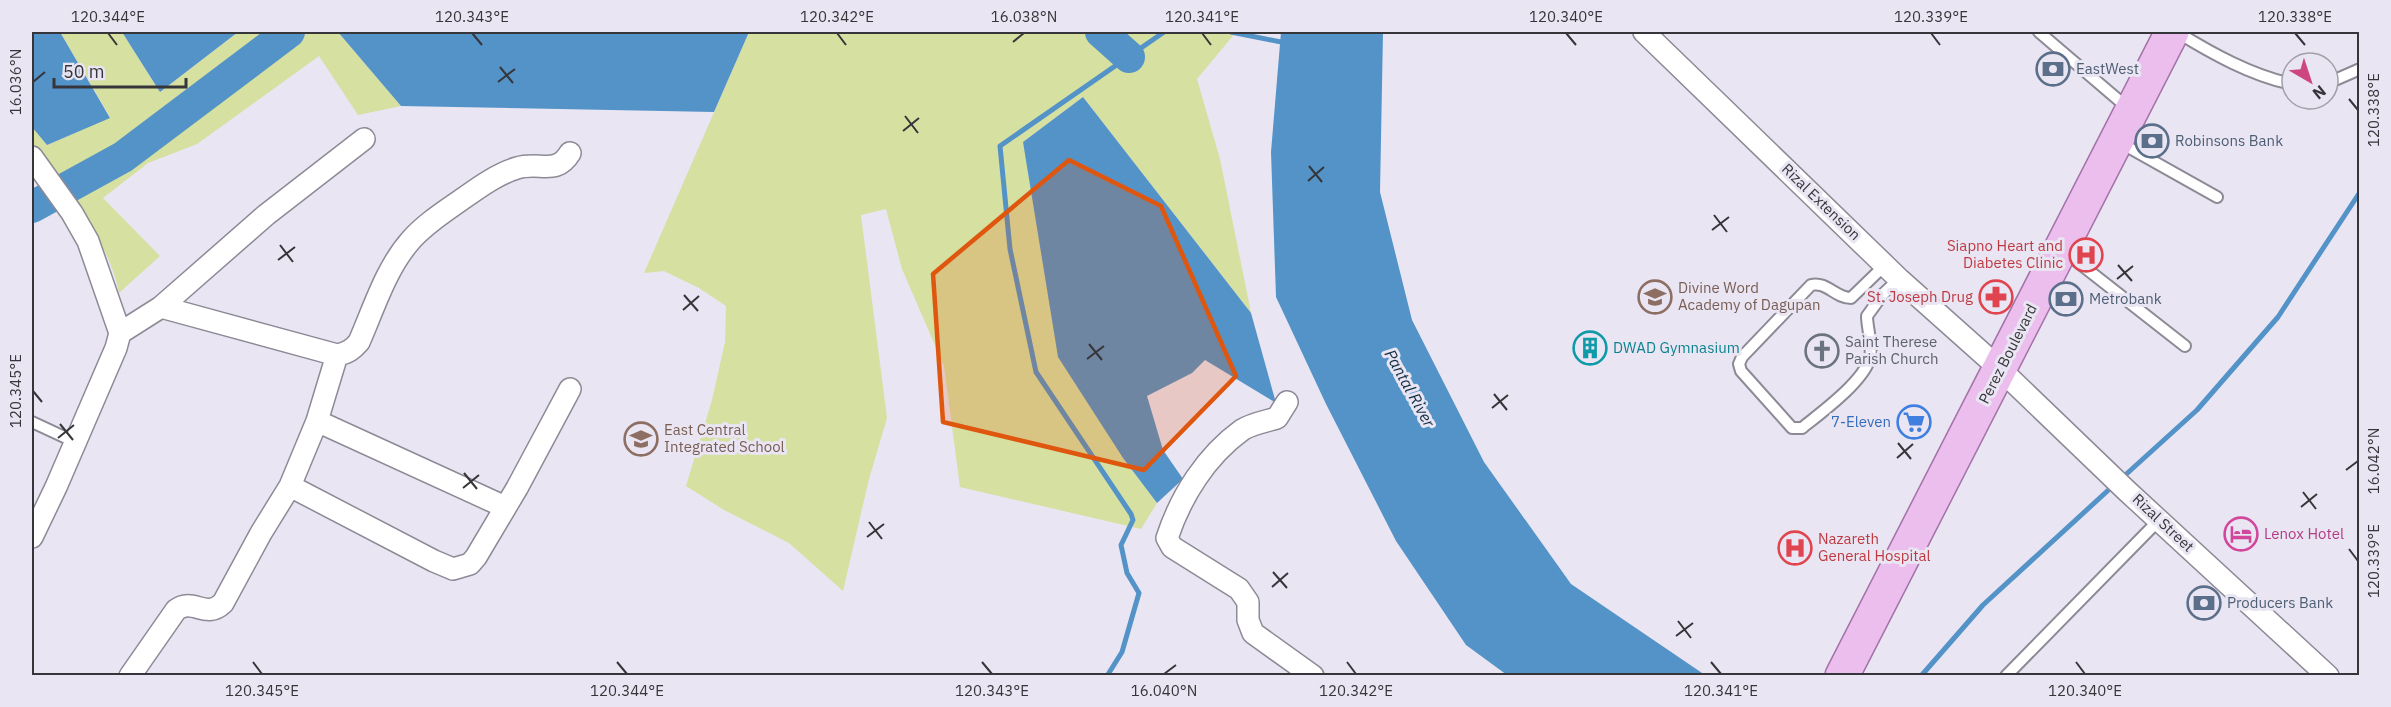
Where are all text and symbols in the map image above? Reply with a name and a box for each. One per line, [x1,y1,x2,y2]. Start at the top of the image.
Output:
text: 120.344°E [71,7,145,26]
text: 120.343°E [435,7,509,26]
text: 120.342°E [800,7,874,26]
text: 16.038°N [991,7,1057,26]
text: 120.341°E [1165,7,1239,26]
text: 120.340°E [1529,7,1603,26]
text: 120.339°E [1894,7,1968,26]
text: 120.338°E [2258,7,2332,26]
text: 16.036°N [6,49,25,115]
scale bar [54,51,186,89]
bank icon: EastWest [2035,51,2071,87]
north arrow [2280,51,2340,111]
place label: EastWest [2076,59,2139,78]
text: 50 m [63,60,105,83]
text: 120.338°E [2364,73,2383,147]
text: N [2309,81,2330,104]
bank icon: Robinsons Bank [2134,123,2170,159]
place label: Robinsons Bank [2175,131,2283,150]
street label: Rizal Extension [1778,159,1865,244]
place label: Siapno Heart and Diabetes Clinic [1947,236,2063,272]
hospital icon: Siapno Heart and Diabetes Clinic [2068,237,2104,273]
place label: Divine Word Academy of Dagupan [1678,278,1821,314]
school or university icon: Divine Word Academy of Dagupan [1637,279,1673,315]
pharmacy icon: St. Joseph Drug [1978,279,2014,315]
bank icon: Metrobank [2048,281,2084,317]
place label: St. Joseph Drug [1867,287,1973,306]
place label: Metrobank [2089,289,2162,308]
street label: Perez Boulevard [1974,301,2041,407]
building icon: DWAD Gymnasium [1572,330,1608,366]
place label: Saint Therese Parish Church [1845,332,1938,368]
church icon: Saint Therese Parish Church [1804,333,1840,369]
place label: DWAD Gymnasium [1613,338,1740,357]
water label: Pantal River [1380,346,1440,431]
text: 120.345°E [6,354,25,428]
supermarket icon: 7-Eleven [1896,404,1932,440]
place label: 7-Eleven [1831,412,1891,431]
place label: East Central Integrated School [664,420,785,456]
school or university icon: East Central Integrated School [623,421,659,457]
text: 16.042°N [2364,428,2383,494]
street label: Rizal Street [2129,489,2198,556]
hotel icon: Lenox Hotel [2223,516,2259,552]
place label: Lenox Hotel [2264,524,2344,543]
text: 120.339°E [2364,524,2383,598]
place label: Nazareth General Hospital [1818,529,1931,565]
hospital icon: Nazareth General Hospital [1777,530,1813,566]
bank icon: Producers Bank [2186,585,2222,621]
place label: Producers Bank [2227,593,2333,612]
text: 120.345°E [225,681,299,700]
text: 120.344°E [590,681,664,700]
text: 120.343°E [955,681,1029,700]
text: 16.040°N [1131,681,1197,700]
text: 120.342°E [1319,681,1393,700]
text: 120.341°E [1684,681,1758,700]
text: 120.340°E [2048,681,2122,700]

